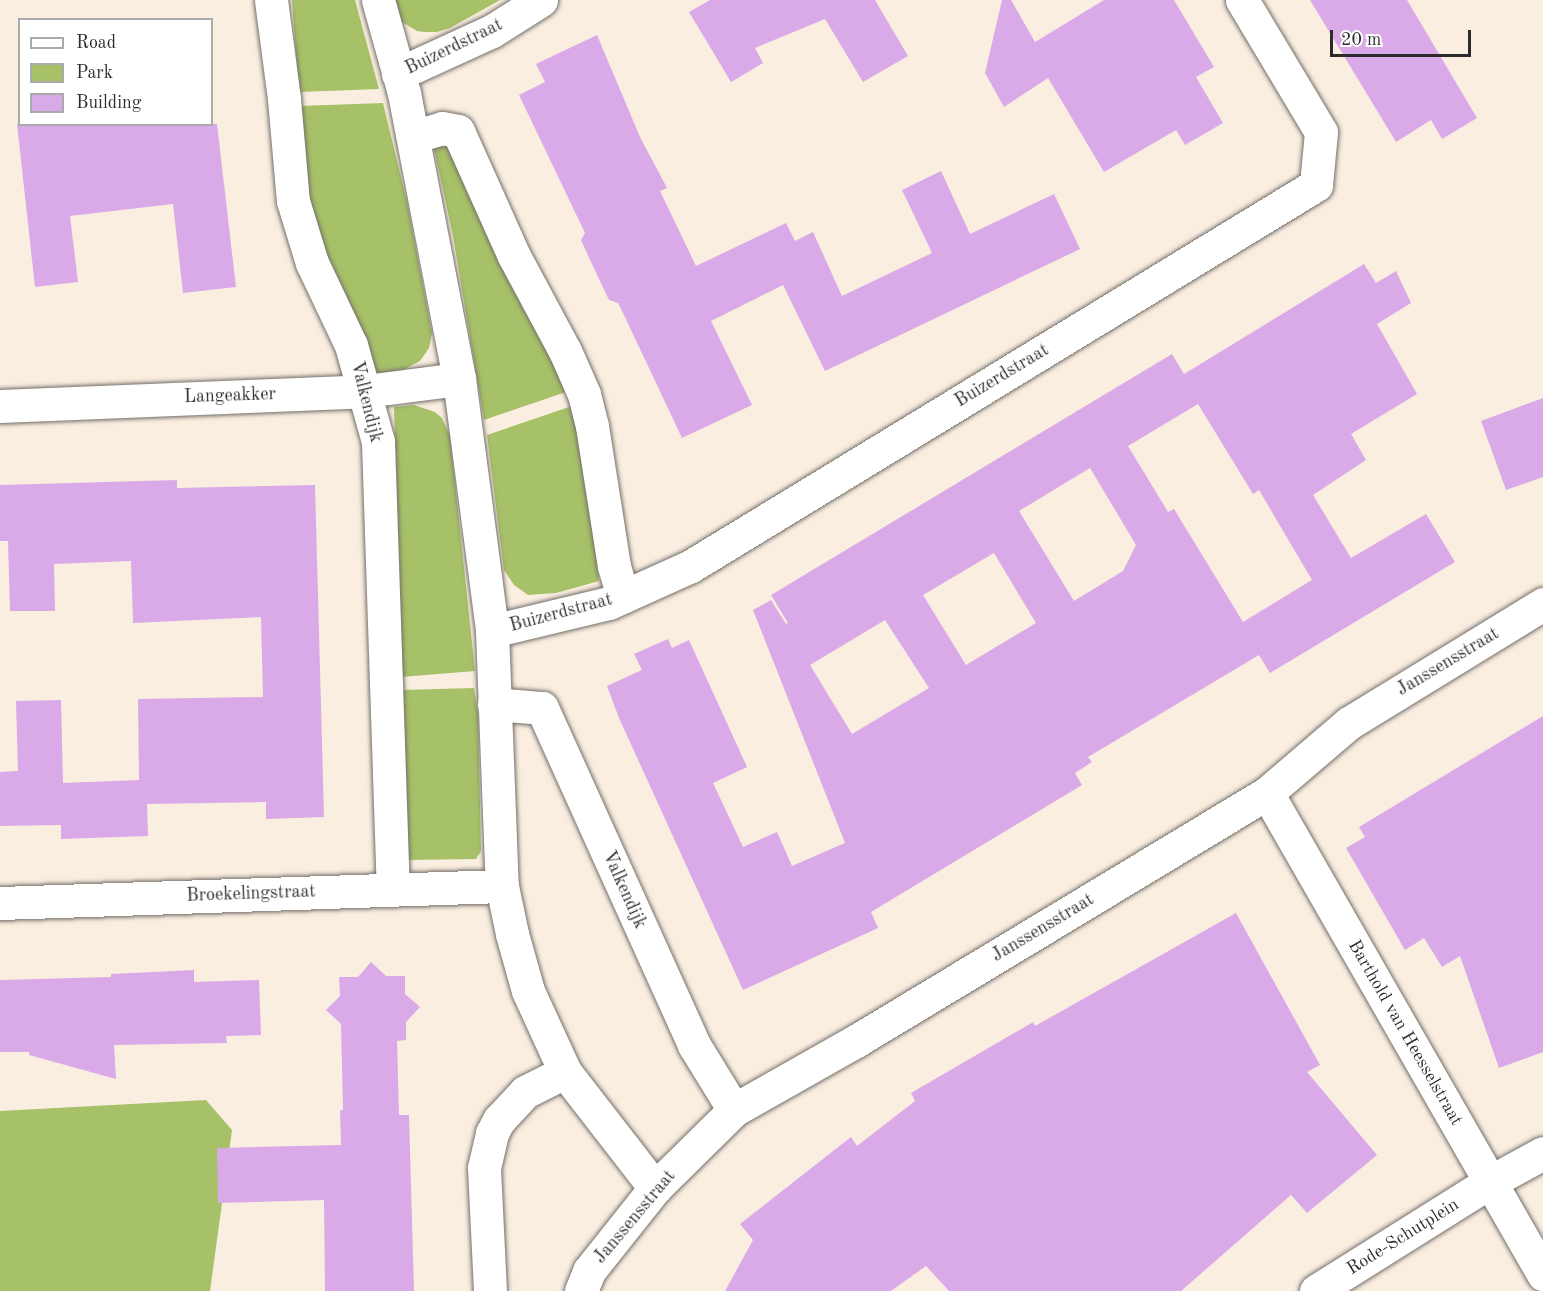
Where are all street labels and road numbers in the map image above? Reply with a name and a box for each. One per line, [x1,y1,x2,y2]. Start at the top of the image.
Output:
street label: Buizerdstraat [402,14,506,80]
street label: Buizerdstraat [951,340,1053,412]
street label: Valkendijk [345,359,387,445]
street label: Langeakker [184,384,276,408]
street label: Buizerdstraat [507,589,615,637]
street label: Janssensstraat [1393,623,1503,701]
street label: Valkendijk [597,848,651,932]
street label: Broekelingstraat [186,881,316,907]
street label: Janssensstraat [988,889,1098,967]
street label: Barthold van Heesselstraat [1343,936,1467,1130]
street label: Janssensstraat [590,1166,680,1268]
street label: Rode-Schutplein [1343,1194,1463,1280]

